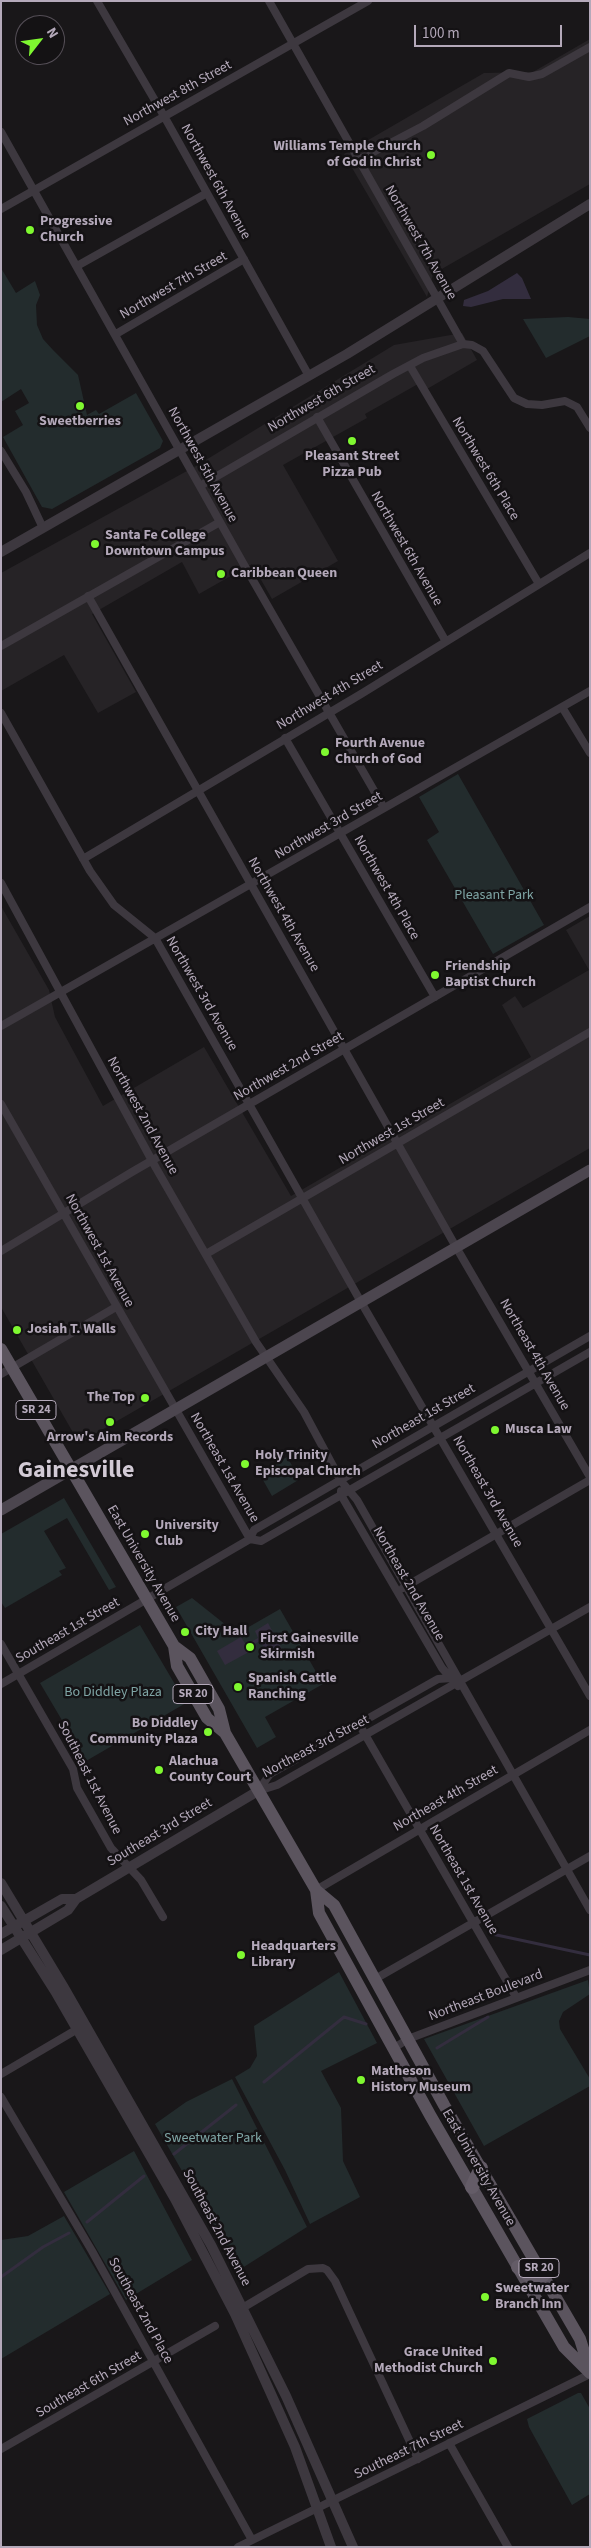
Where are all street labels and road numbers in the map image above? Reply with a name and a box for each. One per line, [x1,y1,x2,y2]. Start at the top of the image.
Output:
street label: Northwest 8th Street [121,57,235,131]
street label: Northwest 6th Avenue [176,121,254,243]
street label: Northwest 7th Avenue [380,183,460,303]
street label: Northwest 7th Street [117,248,231,324]
street label: Northwest 6th Street [265,361,379,437]
street label: Northwest 5th Avenue [163,404,241,526]
street label: Northwest 6th Place [448,414,522,524]
street label: Northwest 6th Avenue [366,489,446,609]
street label: Northwest 4th Street [274,658,386,734]
street label: Northwest 3rd Street [272,788,386,864]
street label: Northwest 4th Place [349,833,423,943]
street label: Northwest 4th Avenue [243,855,323,975]
street label: Northwest 3rd Avenue [161,934,241,1054]
street label: Northwest 2nd Street [231,1029,347,1105]
street label: Northwest 2nd Avenue [103,1054,181,1178]
street label: Northwest 1st Street [336,1095,448,1169]
street label: Northwest 1st Avenue [61,1191,137,1311]
street label: Northeast 4th Avenue [495,1296,573,1414]
street label: Northeast 1st Street [370,1381,478,1453]
road number: SR 24 [16,1400,56,1420]
street label: Northeast 1st Avenue [186,1410,262,1526]
street label: Northeast 3rd Avenue [448,1433,526,1551]
street label: East University Avenue [103,1502,183,1626]
street label: Northeast 2nd Avenue [368,1524,448,1644]
street label: Southeast 1st Street [13,1594,123,1668]
road number: SR 20 [173,1685,213,1704]
street label: Northeast 3rd Street [260,1712,372,1782]
street label: Southeast 1st Avenue [53,1718,125,1838]
street label: Northeast 4th Street [391,1762,501,1836]
street label: Southeast 3rd Street [105,1795,215,1871]
street label: Northeast 1st Avenue [425,1822,501,1938]
street label: Northeast Boulevard [427,1967,545,2025]
street label: East University Avenue [438,2106,518,2230]
street label: Southeast 2nd Avenue [178,2167,254,2289]
street label: Southeast 2nd Place [104,2255,176,2367]
road number: SR 20 [519,2258,559,2278]
street label: Southeast 6th Street [33,2348,145,2422]
street label: Southeast 7th Street [352,2416,466,2484]

